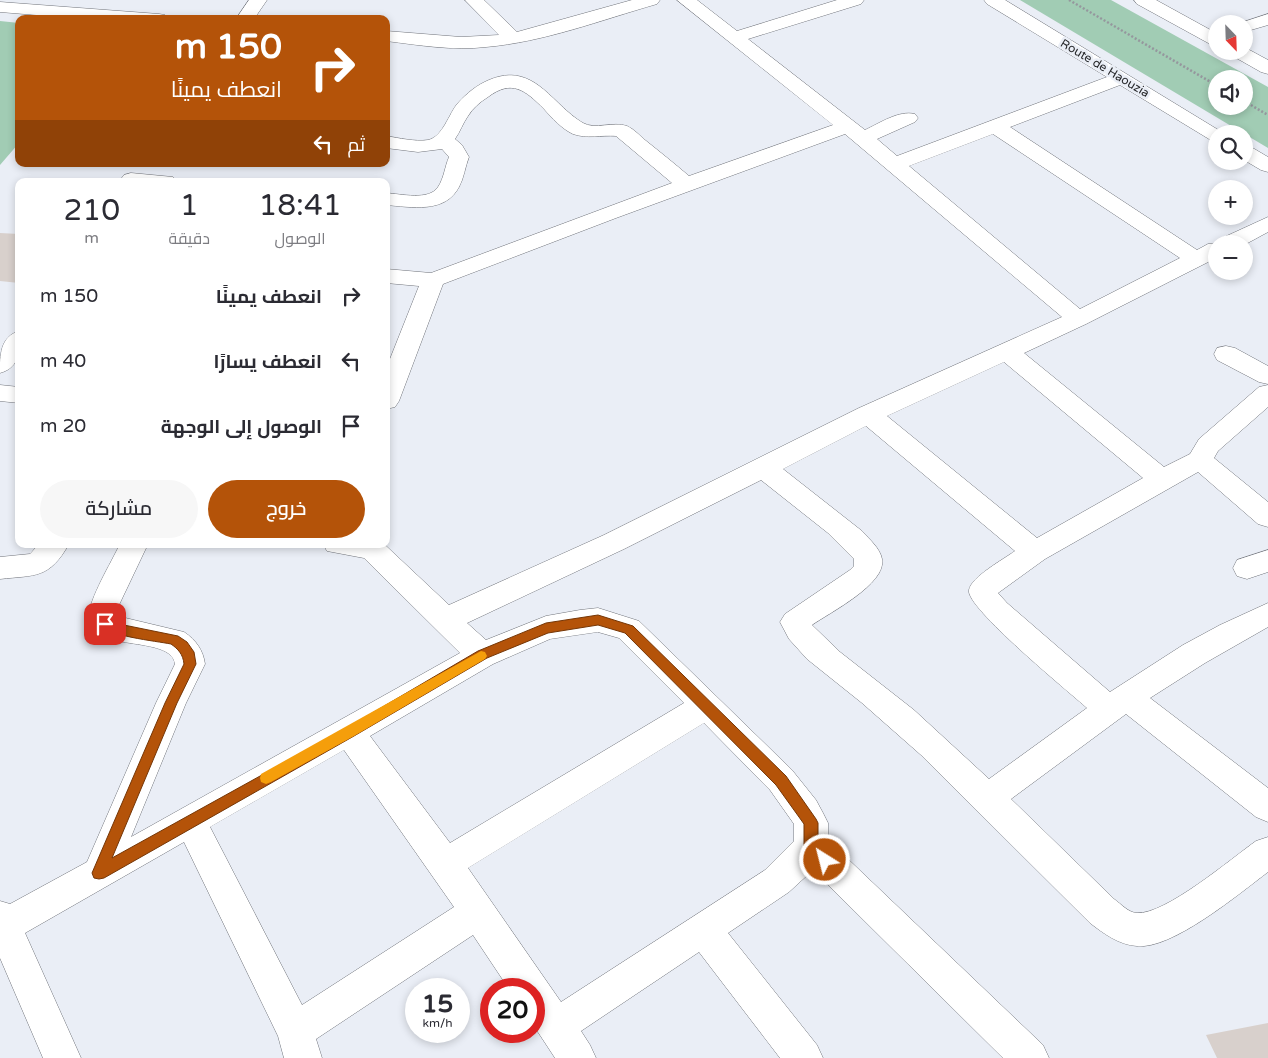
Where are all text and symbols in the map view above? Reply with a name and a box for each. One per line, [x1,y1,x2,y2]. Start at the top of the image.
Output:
north arrow [1208,15,1252,60]
map controls [1208,15,1253,280]
text: 150 m [175,26,282,68]
icon: right [300,35,365,100]
street label: Route de Haouzia [1058,36,1152,100]
button: sound [1208,70,1253,115]
text: انعطف يمينًا [171,77,282,103]
button: search [1208,125,1253,170]
icon: left [309,130,337,158]
text: ثم [347,134,365,156]
button: + [1208,180,1253,225]
text: 1 [180,187,199,224]
text: 18:41 [258,187,342,224]
text: 210 [63,192,120,229]
text: m [84,228,99,248]
text: دقيقة [168,229,210,249]
text: الوصول [275,229,326,249]
button: − [1208,235,1253,280]
icon: right [337,282,365,310]
text: 150 m [40,285,98,307]
text: انعطف يمينًا [216,286,322,308]
icon: left [337,347,365,375]
text: 40 m [40,350,86,372]
text: انعطف يسارًا [213,351,322,373]
icon: arrive [337,412,365,440]
text: 20 m [40,415,86,437]
text: الوصول إلى الوجهة [161,416,322,438]
button: مشاركة [40,480,198,538]
button: خروج [208,480,365,538]
pin [84,603,126,645]
icon: arrive [91,610,119,638]
position arrow [798,833,850,885]
speed limit sign: 20 [480,978,545,1043]
text: 15 [422,989,453,1019]
text: km/h [422,1016,453,1030]

